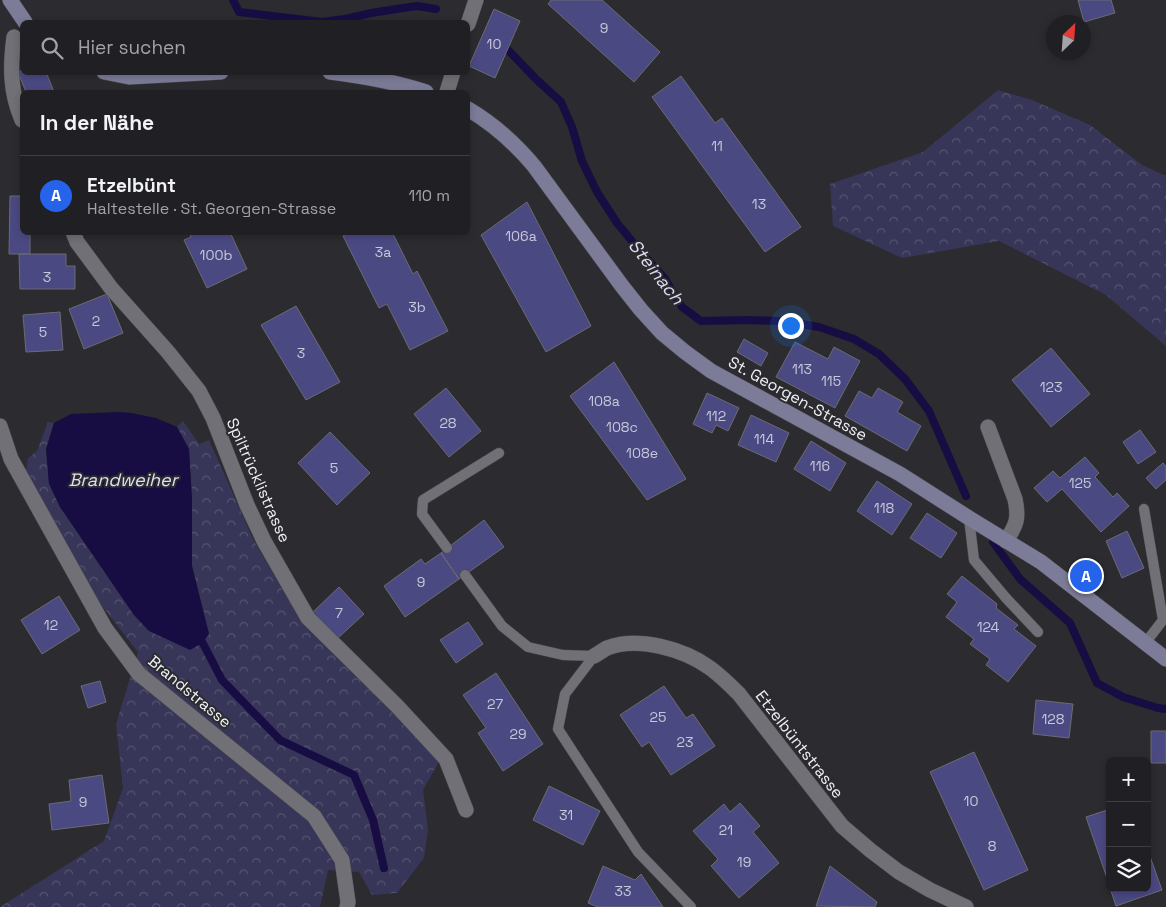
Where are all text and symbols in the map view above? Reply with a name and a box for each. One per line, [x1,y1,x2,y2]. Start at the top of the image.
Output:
north arrow [1046,15,1091,60]
house number: 9 [600,19,608,37]
search box [20,20,470,75]
icon: search [38,34,66,62]
text: Hier suchen [78,35,186,60]
house number: 10 [487,35,501,53]
text: In der Nähe [40,109,154,136]
house number: 11 [711,137,723,155]
text: Etzelbünt [87,173,176,198]
text: A [51,185,61,206]
text: 110 m [408,185,450,206]
house number: 13 [752,195,766,213]
text: Haltestelle · St. Georgen-Strasse [87,198,336,219]
house number: 106a [505,227,537,245]
water label: Steinach [624,234,690,310]
house number: 3a [375,243,391,261]
house number: 100b [200,246,232,264]
house number: 3 [43,268,51,286]
house number: 3b [408,298,426,316]
house number: 2 [92,312,100,330]
your location [778,313,804,339]
house number: 5 [39,323,47,341]
house number: 3 [297,344,305,362]
street label: St. Georgen-Strasse [725,352,871,445]
house number: 113 [792,360,812,378]
house number: 115 [821,372,841,390]
house number: 123 [1040,378,1062,396]
house number: 108a [588,392,620,410]
house number: 112 [706,407,726,425]
house number: 28 [439,414,457,432]
street label: Spiltrücklistrasse [222,415,295,546]
house number: 108c [606,418,638,436]
house number: 114 [754,430,774,448]
house number: 108e [626,444,658,462]
house number: 116 [810,457,830,475]
house number: 5 [330,459,338,477]
water label: Brandweiher [68,468,180,491]
house number: 125 [1069,474,1091,492]
house number: 118 [874,499,894,517]
pin: A [1070,557,1102,595]
house number: 9 [417,573,425,591]
house number: 7 [335,604,343,622]
house number: 12 [44,616,58,634]
house number: 124 [977,618,1000,636]
street label: Brandstrasse [144,650,236,732]
street label: Etzelbüntstrasse [751,686,848,803]
house number: 27 [487,695,503,713]
house number: 25 [650,708,666,726]
house number: 128 [1041,710,1065,728]
house number: 29 [510,725,526,743]
house number: 23 [677,733,693,751]
map controls [1106,757,1151,892]
button: + [1106,757,1151,802]
house number: 10 [964,792,978,810]
house number: 9 [79,793,87,811]
button: − [1106,802,1151,847]
house number: 31 [559,806,573,824]
house number: 21 [719,821,733,839]
house number: 8 [988,837,997,855]
button: layers [1106,847,1151,892]
house number: 19 [737,853,751,871]
house number: 33 [615,882,631,900]

